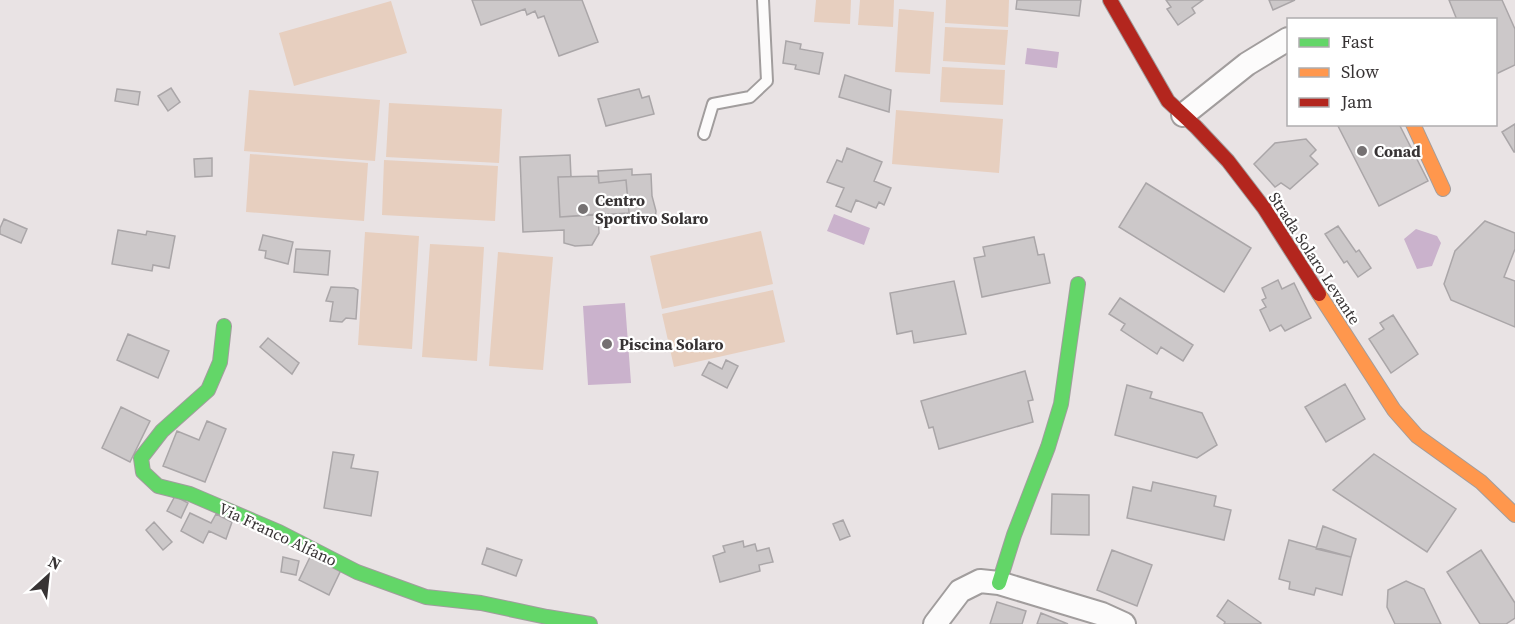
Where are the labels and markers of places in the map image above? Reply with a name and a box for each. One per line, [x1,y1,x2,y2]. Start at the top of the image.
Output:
place label: Conad [1374,140,1421,162]
marker: Conad [1355,144,1369,158]
place label: Centro Sportivo Solaro [595,189,708,229]
marker: Centro Sportivo Solaro [576,202,590,216]
place label: Piscina Solaro [619,333,723,355]
marker: Piscina Solaro [600,337,614,351]

